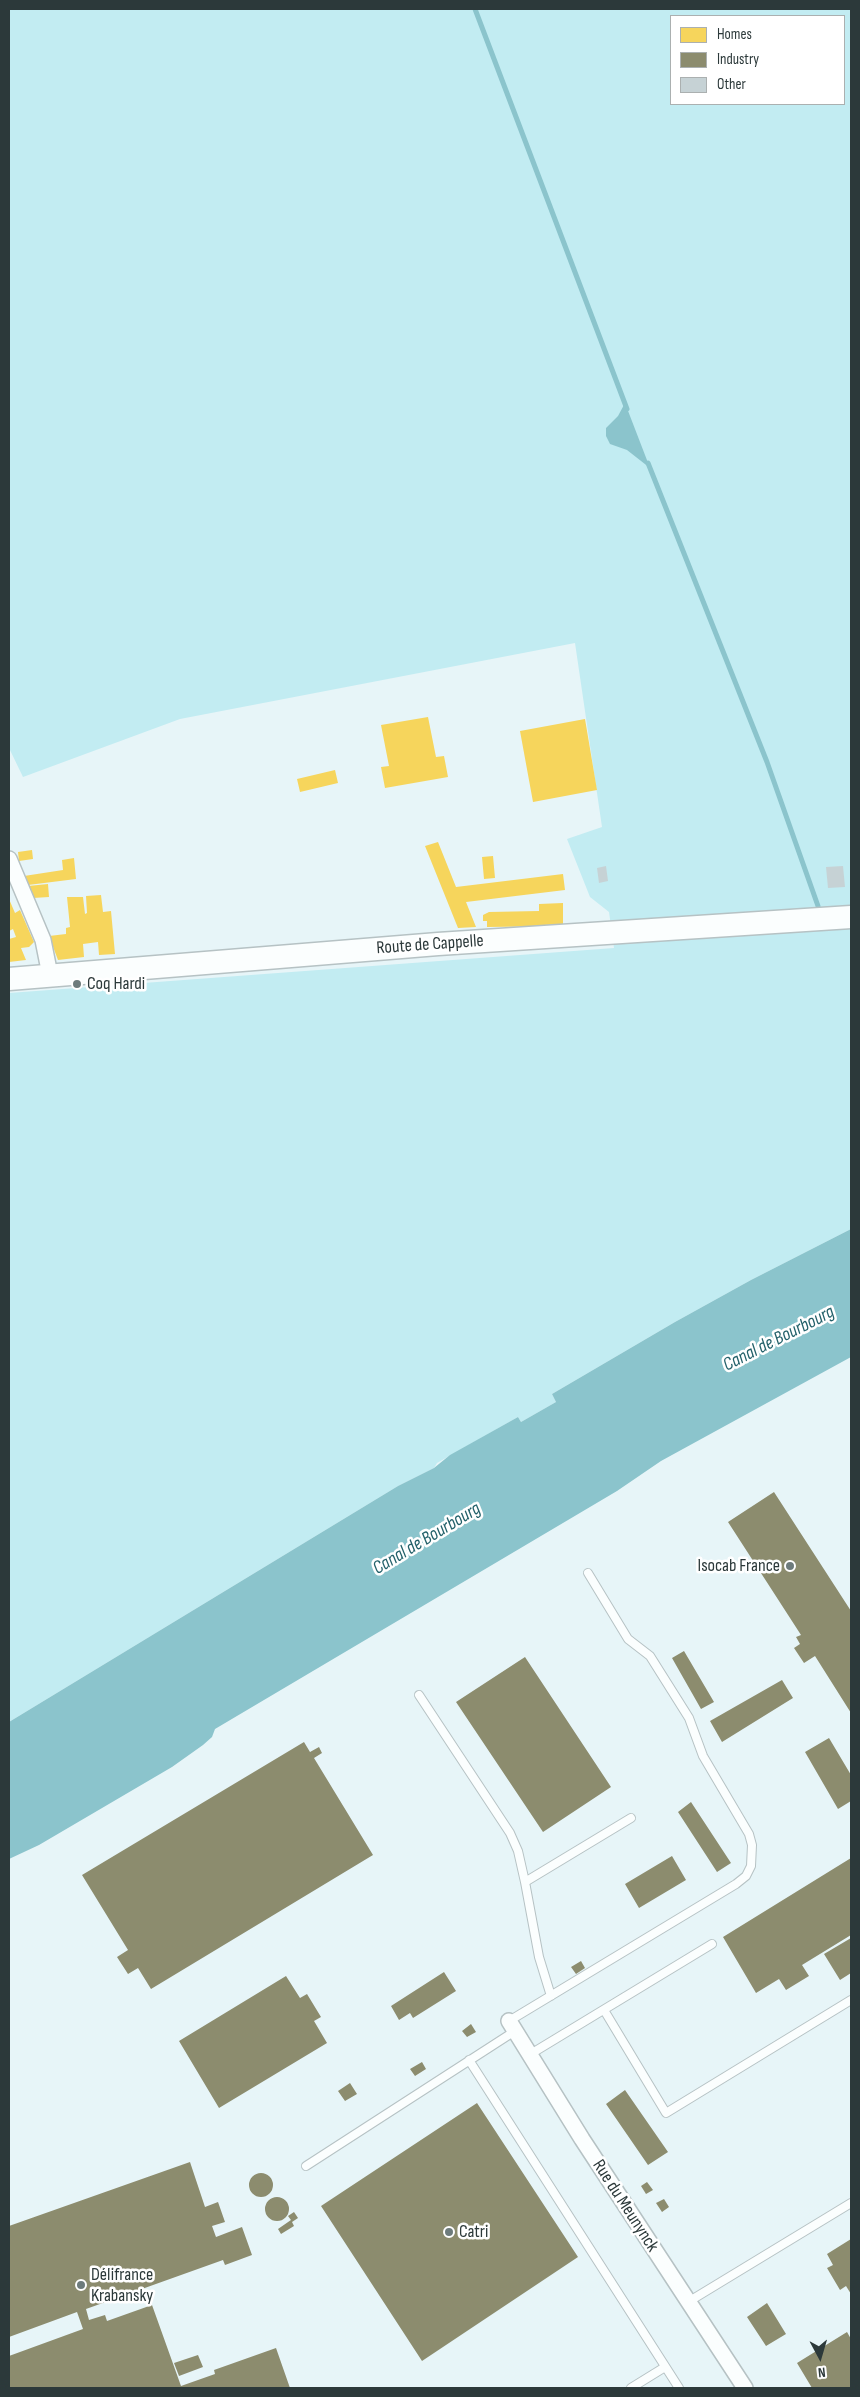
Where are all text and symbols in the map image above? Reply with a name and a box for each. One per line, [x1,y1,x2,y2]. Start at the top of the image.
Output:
legend [670,15,845,105]
text: Homes [717,25,752,44]
text: Industry [717,50,759,69]
text: Other [717,75,746,94]
street label: Route de Cappelle [376,930,484,960]
place label: Coq Hardi [87,973,145,995]
marker: Coq Hardi [71,978,83,990]
water label: Canal de Bourbourg [720,1301,838,1377]
water label: Canal de Bourbourg [369,1498,485,1580]
place label: Isocab France [698,1555,780,1577]
marker: Isocab France [784,1560,796,1572]
street label: Rue du Meunynck [587,2156,663,2256]
place label: Catri [459,2221,488,2243]
marker: Catri [443,2226,455,2238]
place label: Délifrance Krabansky [91,2264,153,2306]
marker: Délifrance Krabansky [75,2279,87,2291]
north arrow [795,2332,845,2382]
text: N [817,2364,826,2381]

